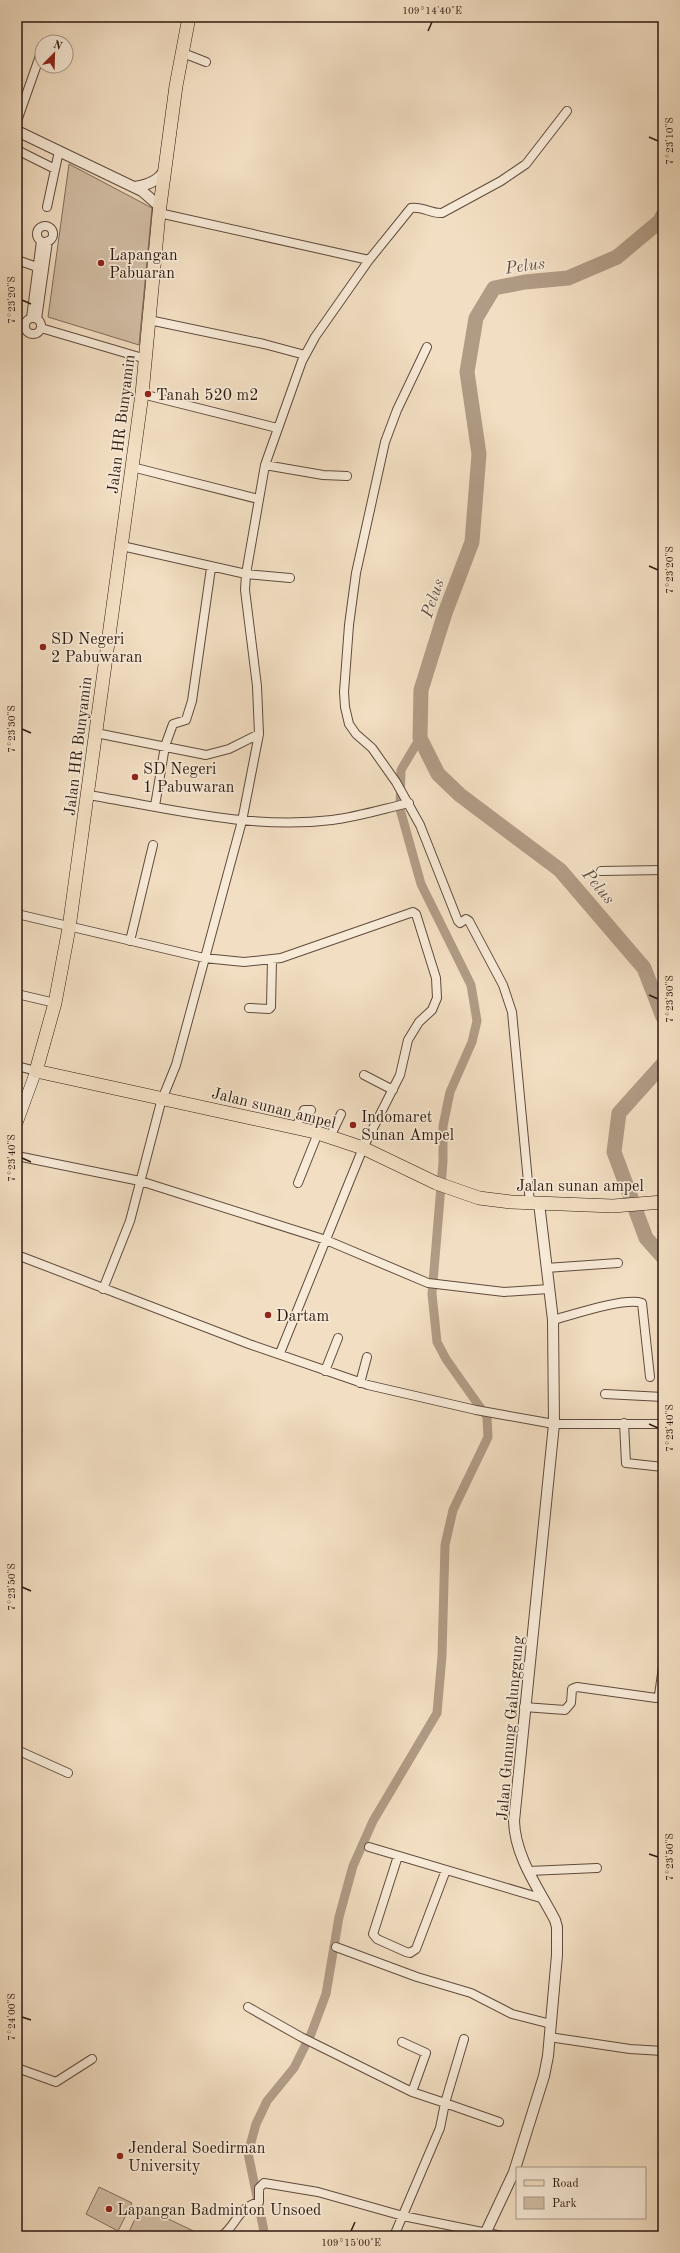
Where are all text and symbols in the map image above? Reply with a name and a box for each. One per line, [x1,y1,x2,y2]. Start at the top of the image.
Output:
text: 109°14'40"E [402,6,462,16]
north arrow [34,34,74,74]
text: N [51,39,64,53]
text: 7°23'10"S [665,117,675,165]
place label: Lapangan Pabuaran [109,248,178,282]
water label: Pelus [503,255,546,278]
marker: Lapangan Pabuaran [96,258,106,268]
text: 7°23'20"S [7,276,17,324]
street label: Jalan HR Bunyamin [106,353,139,495]
place label: Tanah 520 m2 [156,388,259,404]
marker: Tanah 520 m2 [143,389,153,399]
text: 7°23'20"S [665,546,675,594]
water label: Pelus [419,577,448,621]
place label: SD Negeri 2 Pabuwaran [51,632,143,666]
marker: SD Negeri 2 Pabuwaran [38,642,48,652]
street label: Jalan HR Bunyamin [63,675,96,817]
text: 7°23'30"S [7,705,17,753]
place label: SD Negeri 1 Pabuwaran [143,762,235,796]
marker: SD Negeri 1 Pabuwaran [130,772,140,782]
water label: Pelus [578,865,617,908]
text: 7°23'30"S [665,975,675,1023]
street label: Jalan sunan ampel [210,1086,337,1132]
place label: Indomaret Sunan Ampel [361,1110,454,1144]
marker: Indomaret Sunan Ampel [348,1120,358,1130]
text: 7°23'40"S [7,1134,17,1182]
street label: Jalan sunan ampel [516,1179,644,1195]
place label: Dartam [276,1309,329,1325]
marker: Dartam [263,1310,273,1320]
text: 7°23'40"S [665,1404,675,1452]
text: 7°23'50"S [7,1563,17,1611]
street label: Jalan Gunung Galunggung [495,1635,527,1821]
text: 7°23'50"S [665,1833,675,1881]
text: 7°24'00"S [7,1993,17,2041]
place label: Jenderal Soedirman University [128,2141,266,2175]
marker: Jenderal Soedirman University [115,2151,125,2161]
legend [516,2167,646,2219]
text: Road [552,2178,579,2190]
text: Park [552,2198,577,2210]
place label: Lapangan Badminton Unsoed [117,2203,321,2219]
marker: Lapangan Badminton Unsoed [104,2204,114,2214]
text: 109°15'00"E [321,2238,381,2248]

